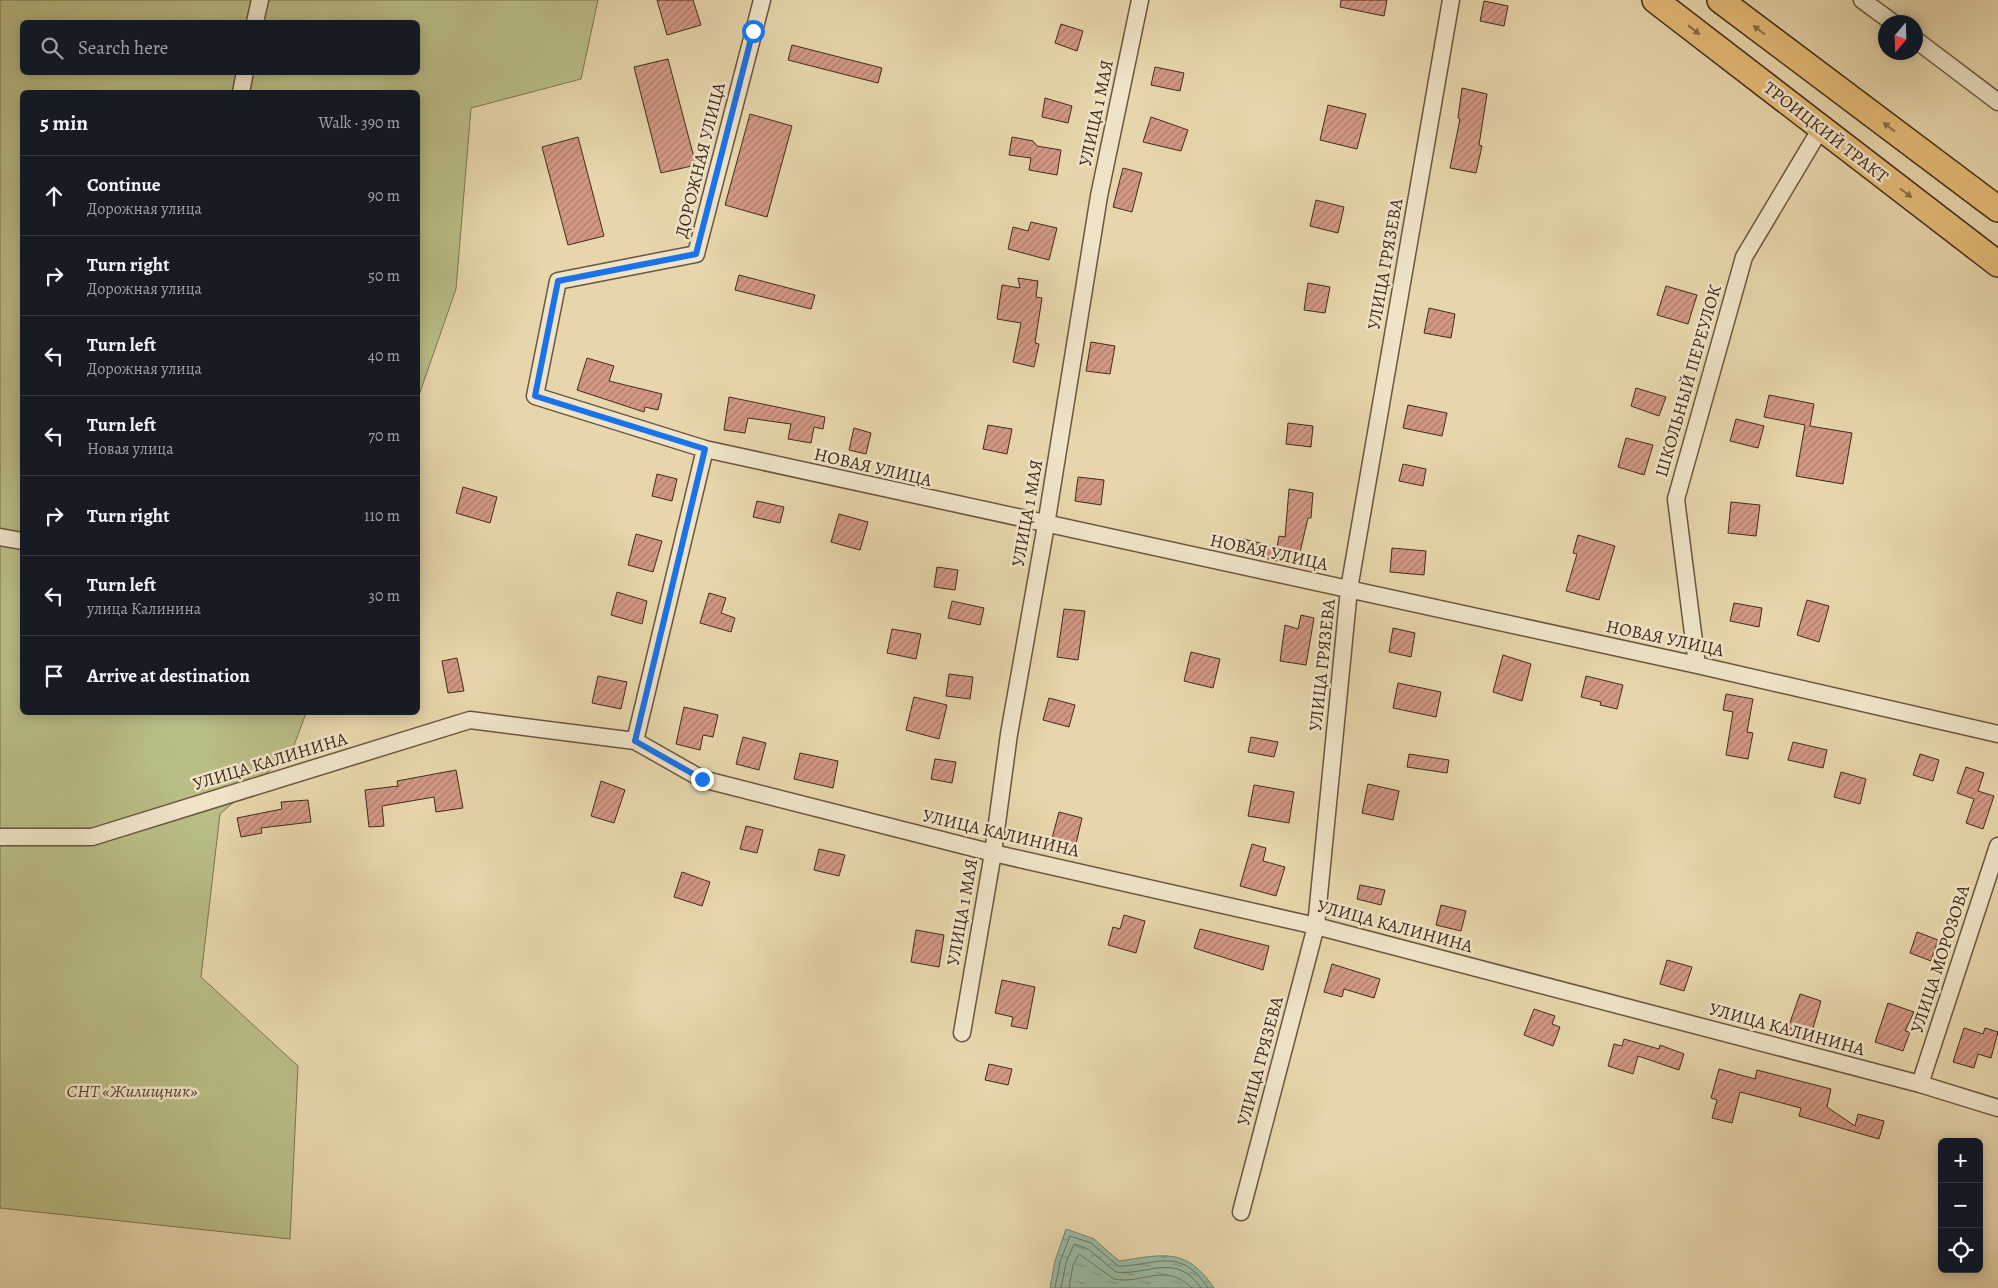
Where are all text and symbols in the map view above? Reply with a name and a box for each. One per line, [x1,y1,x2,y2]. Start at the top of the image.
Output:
north arrow [1878,15,1923,60]
search box [20,20,420,75]
route start [742,20,765,43]
one-way arrow [1687,24,1700,35]
one-way arrow [1753,24,1766,35]
icon: search [38,34,66,62]
text: Search here [78,35,168,61]
street label: УЛИЦА 1 МАЯ [1073,58,1119,168]
street label: ТРОИЦКИЙ ТРАКТ [1759,76,1893,188]
street label: ДОРОЖНАЯ УЛИЦА [669,79,731,240]
text: 5 min [40,109,88,137]
text: Walk · 390 m [319,112,400,134]
one-way arrow [1883,122,1896,133]
text: Continue [87,172,161,198]
icon: ahead [40,182,68,210]
text: 90 m [368,185,400,207]
one-way arrow [1899,188,1913,198]
street label: УЛИЦА ГРЯЗЕВА [1362,196,1408,332]
text: Дорожная улица [87,198,202,220]
text: Turn right [87,252,169,278]
icon: right [40,262,68,290]
text: 50 m [368,265,400,287]
text: Дорожная улица [87,278,202,300]
street label: ШКОЛЬНЫЙ ПЕРЕУЛОК [1649,282,1727,480]
text: Turn left [87,332,156,358]
icon: left [40,342,68,370]
text: 40 m [368,345,400,367]
text: Дорожная улица [87,358,202,380]
text: Turn left [87,412,156,438]
icon: left [40,422,68,450]
text: 70 m [368,425,400,447]
text: Новая улица [87,438,174,460]
street label: НОВАЯ УЛИЦА [812,442,935,492]
street label: УЛИЦА 1 МАЯ [1006,458,1048,568]
icon: right [40,502,68,530]
text: Turn right [87,503,169,529]
text: 110 m [364,505,400,527]
street label: НОВАЯ УЛИЦА [1208,528,1331,576]
text: Turn left [87,572,156,598]
icon: left [40,582,68,610]
text: 30 m [368,585,400,607]
street label: УЛИЦА ГРЯЗЕВА [1303,597,1341,732]
text: улица Калинина [87,598,201,620]
street label: НОВАЯ УЛИЦА [1604,614,1727,662]
icon: arrive [40,662,68,690]
text: Arrive at destination [87,663,250,689]
street label: УЛИЦА КАЛИНИНА [190,726,351,796]
route end [691,768,714,791]
street label: УЛИЦА КАЛИНИНА [920,803,1082,863]
street label: УЛИЦА 1 МАЯ [941,857,983,967]
street label: УЛИЦА МОРОЗОВА [1905,881,1975,1036]
street label: УЛИЦА КАЛИНИНА [1315,894,1476,958]
street label: УЛИЦА ГРЯЗЕВА [1231,993,1289,1128]
street label: УЛИЦА КАЛИНИНА [1707,997,1868,1061]
park label: СНТ «Жилищник» [66,1079,198,1103]
map controls [1938,1138,1983,1273]
button: + [1938,1138,1983,1183]
button: − [1938,1183,1983,1228]
button: locate [1938,1228,1983,1273]

